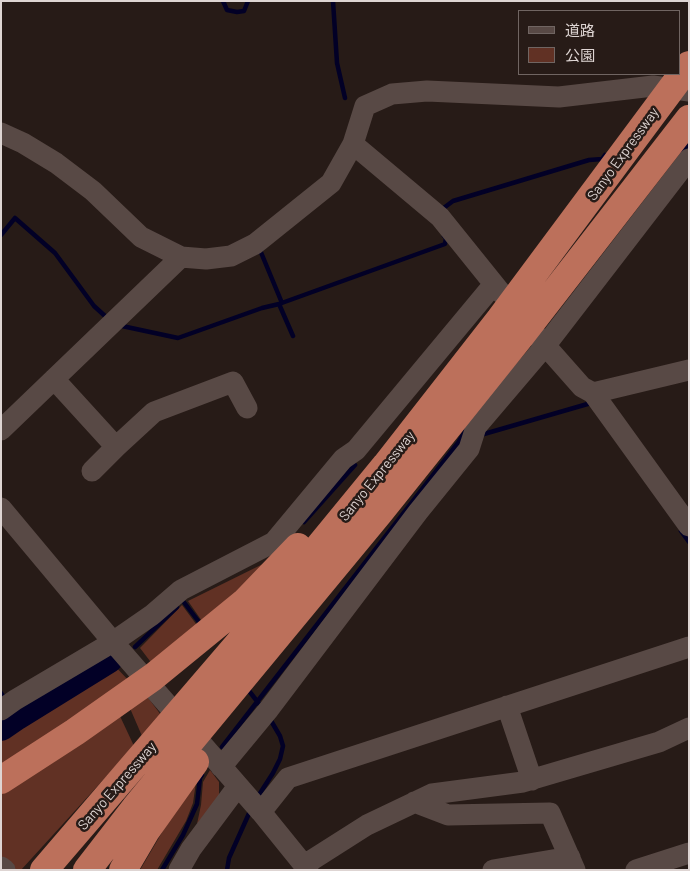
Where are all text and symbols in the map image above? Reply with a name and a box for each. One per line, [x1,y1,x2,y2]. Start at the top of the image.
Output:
legend [518,10,680,75]
text: 道路 [565,21,595,39]
text: 公園 [565,46,595,64]
street label: Sanyo Expressway [584,104,662,204]
street label: Sanyo Expressway [336,428,418,524]
street label: Sanyo Expressway [74,739,160,833]

